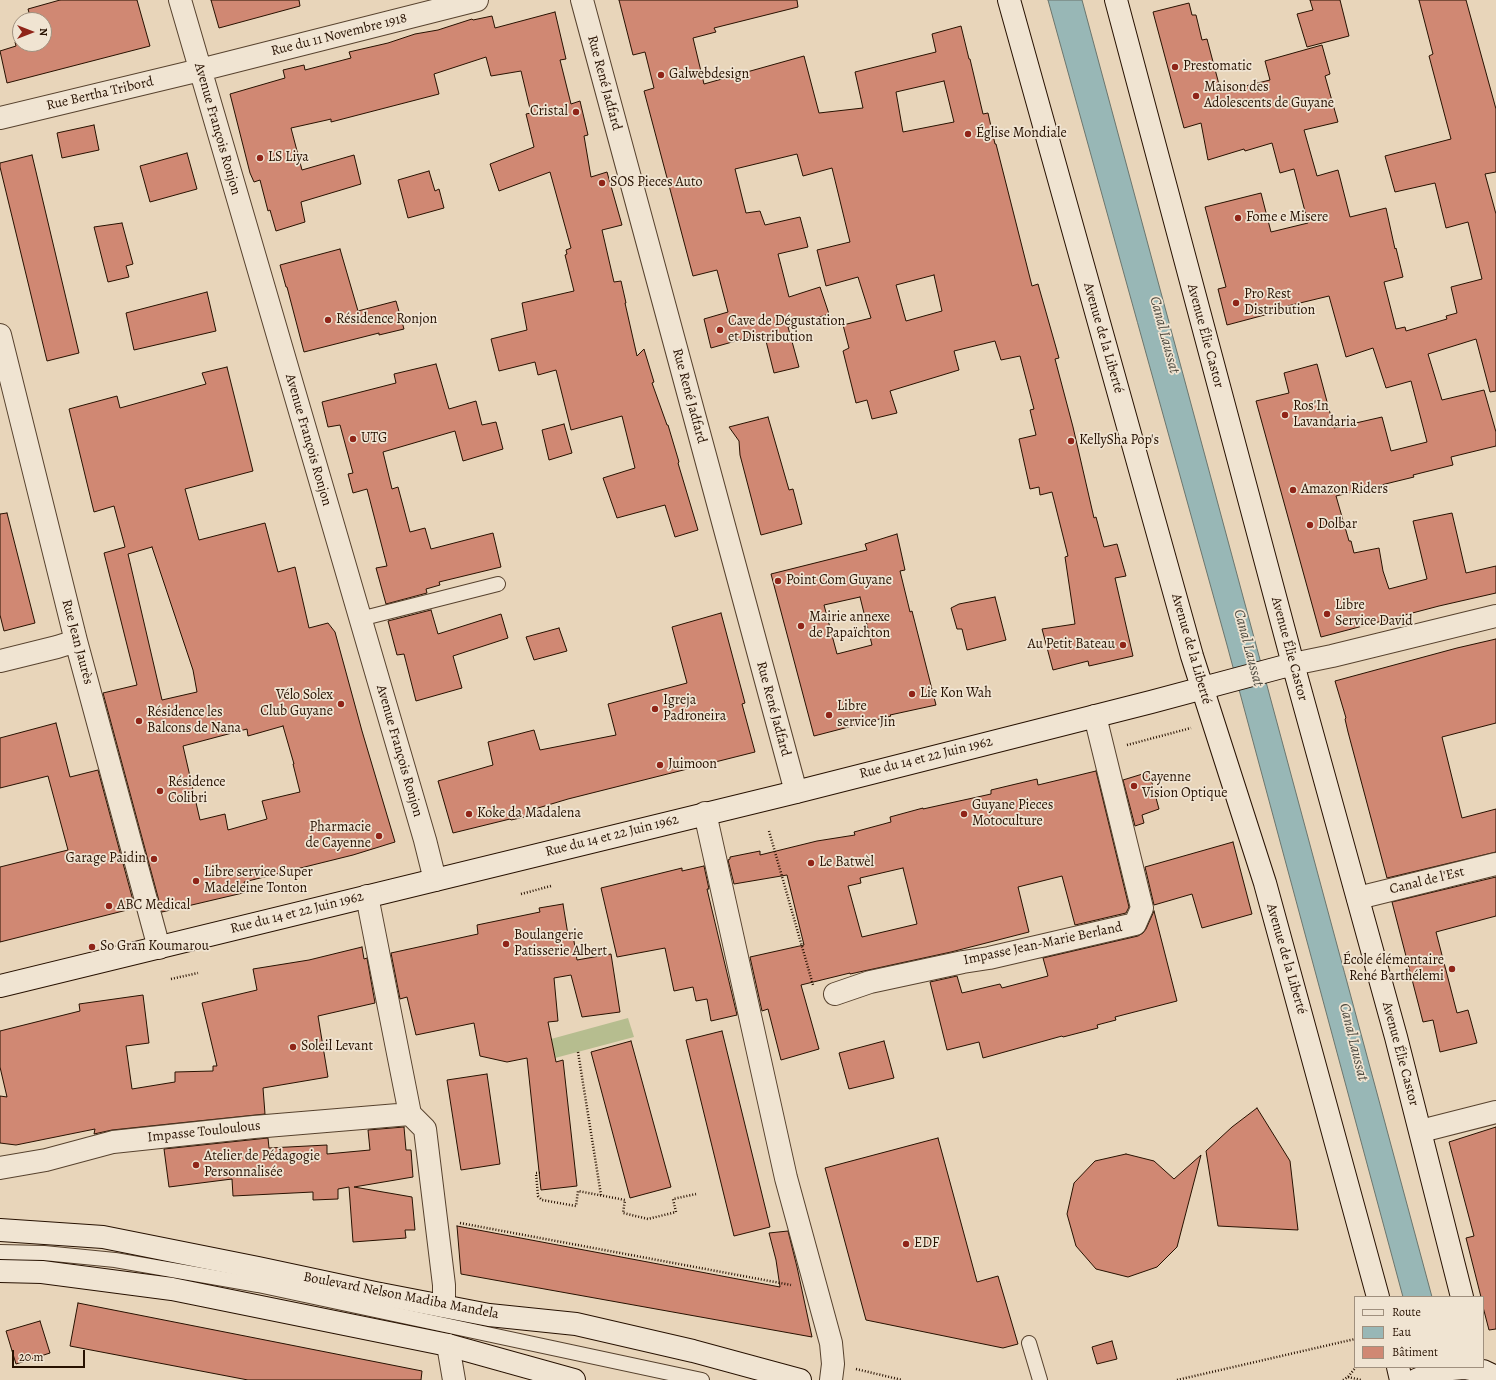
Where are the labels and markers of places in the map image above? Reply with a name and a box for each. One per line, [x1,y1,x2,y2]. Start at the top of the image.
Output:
place label: Prestomatic [1183,59,1252,75]
marker: Prestomatic [1170,62,1180,72]
place label: Galwebdesign [669,67,749,83]
marker: Galwebdesign [656,70,666,80]
place label: Maison des Adolescents de Guyane [1204,80,1334,112]
marker: Maison des Adolescents de Guyane [1191,91,1201,101]
place label: Cristal [530,104,568,120]
marker: Cristal [571,107,581,117]
place label: Église Mondiale [976,126,1067,142]
marker: Église Mondiale [963,129,973,139]
place label: LS Liya [268,150,309,166]
marker: LS Liya [255,153,265,163]
place label: SOS Pieces Auto [610,175,703,191]
marker: SOS Pieces Auto [597,178,607,188]
place label: Fome e Misere [1246,210,1328,226]
marker: Fome e Misere [1233,213,1243,223]
place label: Pro Rest Distribution [1244,287,1315,320]
marker: Pro Rest Distribution [1231,298,1241,308]
place label: Résidence Ronjon [336,312,437,328]
place label: Cave de Dégustation et Distribution [728,314,845,346]
marker: Résidence Ronjon [323,315,333,325]
marker: Cave de Dégustation et Distribution [715,325,725,335]
place label: Ros'In Lavandaria [1293,399,1356,432]
marker: Ros'In Lavandaria [1280,410,1290,420]
place label: UTG [361,431,387,447]
place label: KellySha Pop's [1079,433,1159,449]
marker: UTG [348,434,358,444]
marker: KellySha Pop's [1066,436,1076,446]
place label: Amazon Riders [1301,482,1388,498]
marker: Amazon Riders [1288,485,1298,495]
place label: Dolbar [1318,517,1357,533]
marker: Dolbar [1305,520,1315,530]
place label: Point Com Guyane [786,573,892,589]
marker: Point Com Guyane [773,576,783,586]
place label: Libre Service David [1335,598,1413,630]
marker: Libre Service David [1322,609,1332,619]
place label: Mairie annexe de Papaïchton [809,610,890,642]
marker: Mairie annexe de Papaïchton [796,621,806,631]
place label: Au Petit Bateau [1028,637,1115,653]
marker: Au Petit Bateau [1118,640,1128,650]
place label: Lie Kon Wah [920,686,992,702]
place label: Vélo Solex Club Guyane [260,688,333,720]
marker: Lie Kon Wah [907,689,917,699]
place label: Igreja Padroneira [663,693,726,726]
marker: Vélo Solex Club Guyane [336,699,346,709]
place label: Libre service Jin [837,699,895,732]
marker: Igreja Padroneira [650,704,660,714]
place label: Résidence les Balcons de Nana [147,705,241,738]
marker: Libre service Jin [824,710,834,720]
marker: Résidence les Balcons de Nana [134,716,144,726]
place label: Juimoon [668,757,717,773]
marker: Juimoon [655,760,665,770]
place label: Cayenne Vision Optique [1142,770,1228,802]
place label: Résidence Colibri [168,775,225,808]
marker: Cayenne Vision Optique [1129,781,1139,791]
marker: Résidence Colibri [155,786,165,796]
place label: Guyane Pieces Motoculture [972,798,1053,830]
place label: Koke da Madalena [477,806,581,822]
marker: Koke da Madalena [464,809,474,819]
marker: Guyane Pieces Motoculture [959,809,969,819]
place label: Pharmacie de Cayenne [306,820,371,852]
marker: Pharmacie de Cayenne [374,831,384,841]
place label: Garage Paidin [65,851,146,867]
marker: Garage Paidin [149,854,159,864]
place label: Le Batwèl [819,855,874,871]
marker: Le Batwèl [806,858,816,868]
place label: Libre service Super Madeleine Tonton [204,865,313,898]
marker: Libre service Super Madeleine Tonton [191,876,201,886]
place label: ABC Medical [117,898,190,914]
marker: ABC Medical [104,901,114,911]
place label: Boulangerie Patisserie Albert [514,928,607,960]
place label: So Gran Koumarou [100,939,209,955]
marker: Boulangerie Patisserie Albert [501,939,511,949]
marker: So Gran Koumarou [87,942,97,952]
place label: École élémentaire René Barthélemi [1343,953,1444,986]
marker: École élémentaire René Barthélemi [1447,964,1457,974]
place label: Soleil Levant [301,1039,373,1055]
marker: Soleil Levant [288,1042,298,1052]
place label: Atelier de Pédagogie Personnalisée [204,1149,320,1182]
marker: Atelier de Pédagogie Personnalisée [191,1160,201,1170]
place label: EDF [914,1236,939,1252]
marker: EDF [901,1239,911,1249]

